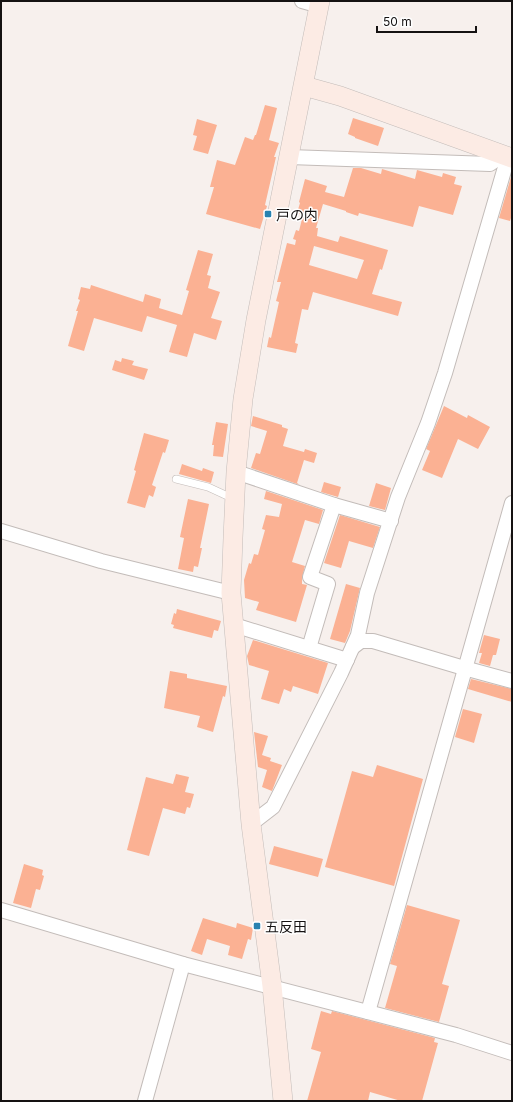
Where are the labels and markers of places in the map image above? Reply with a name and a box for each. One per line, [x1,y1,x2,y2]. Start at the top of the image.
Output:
place label: 戸の内 [276,206,318,223]
marker: 戸の内 [263,209,273,219]
place label: 五反田 [265,918,307,935]
marker: 五反田 [252,921,262,931]

